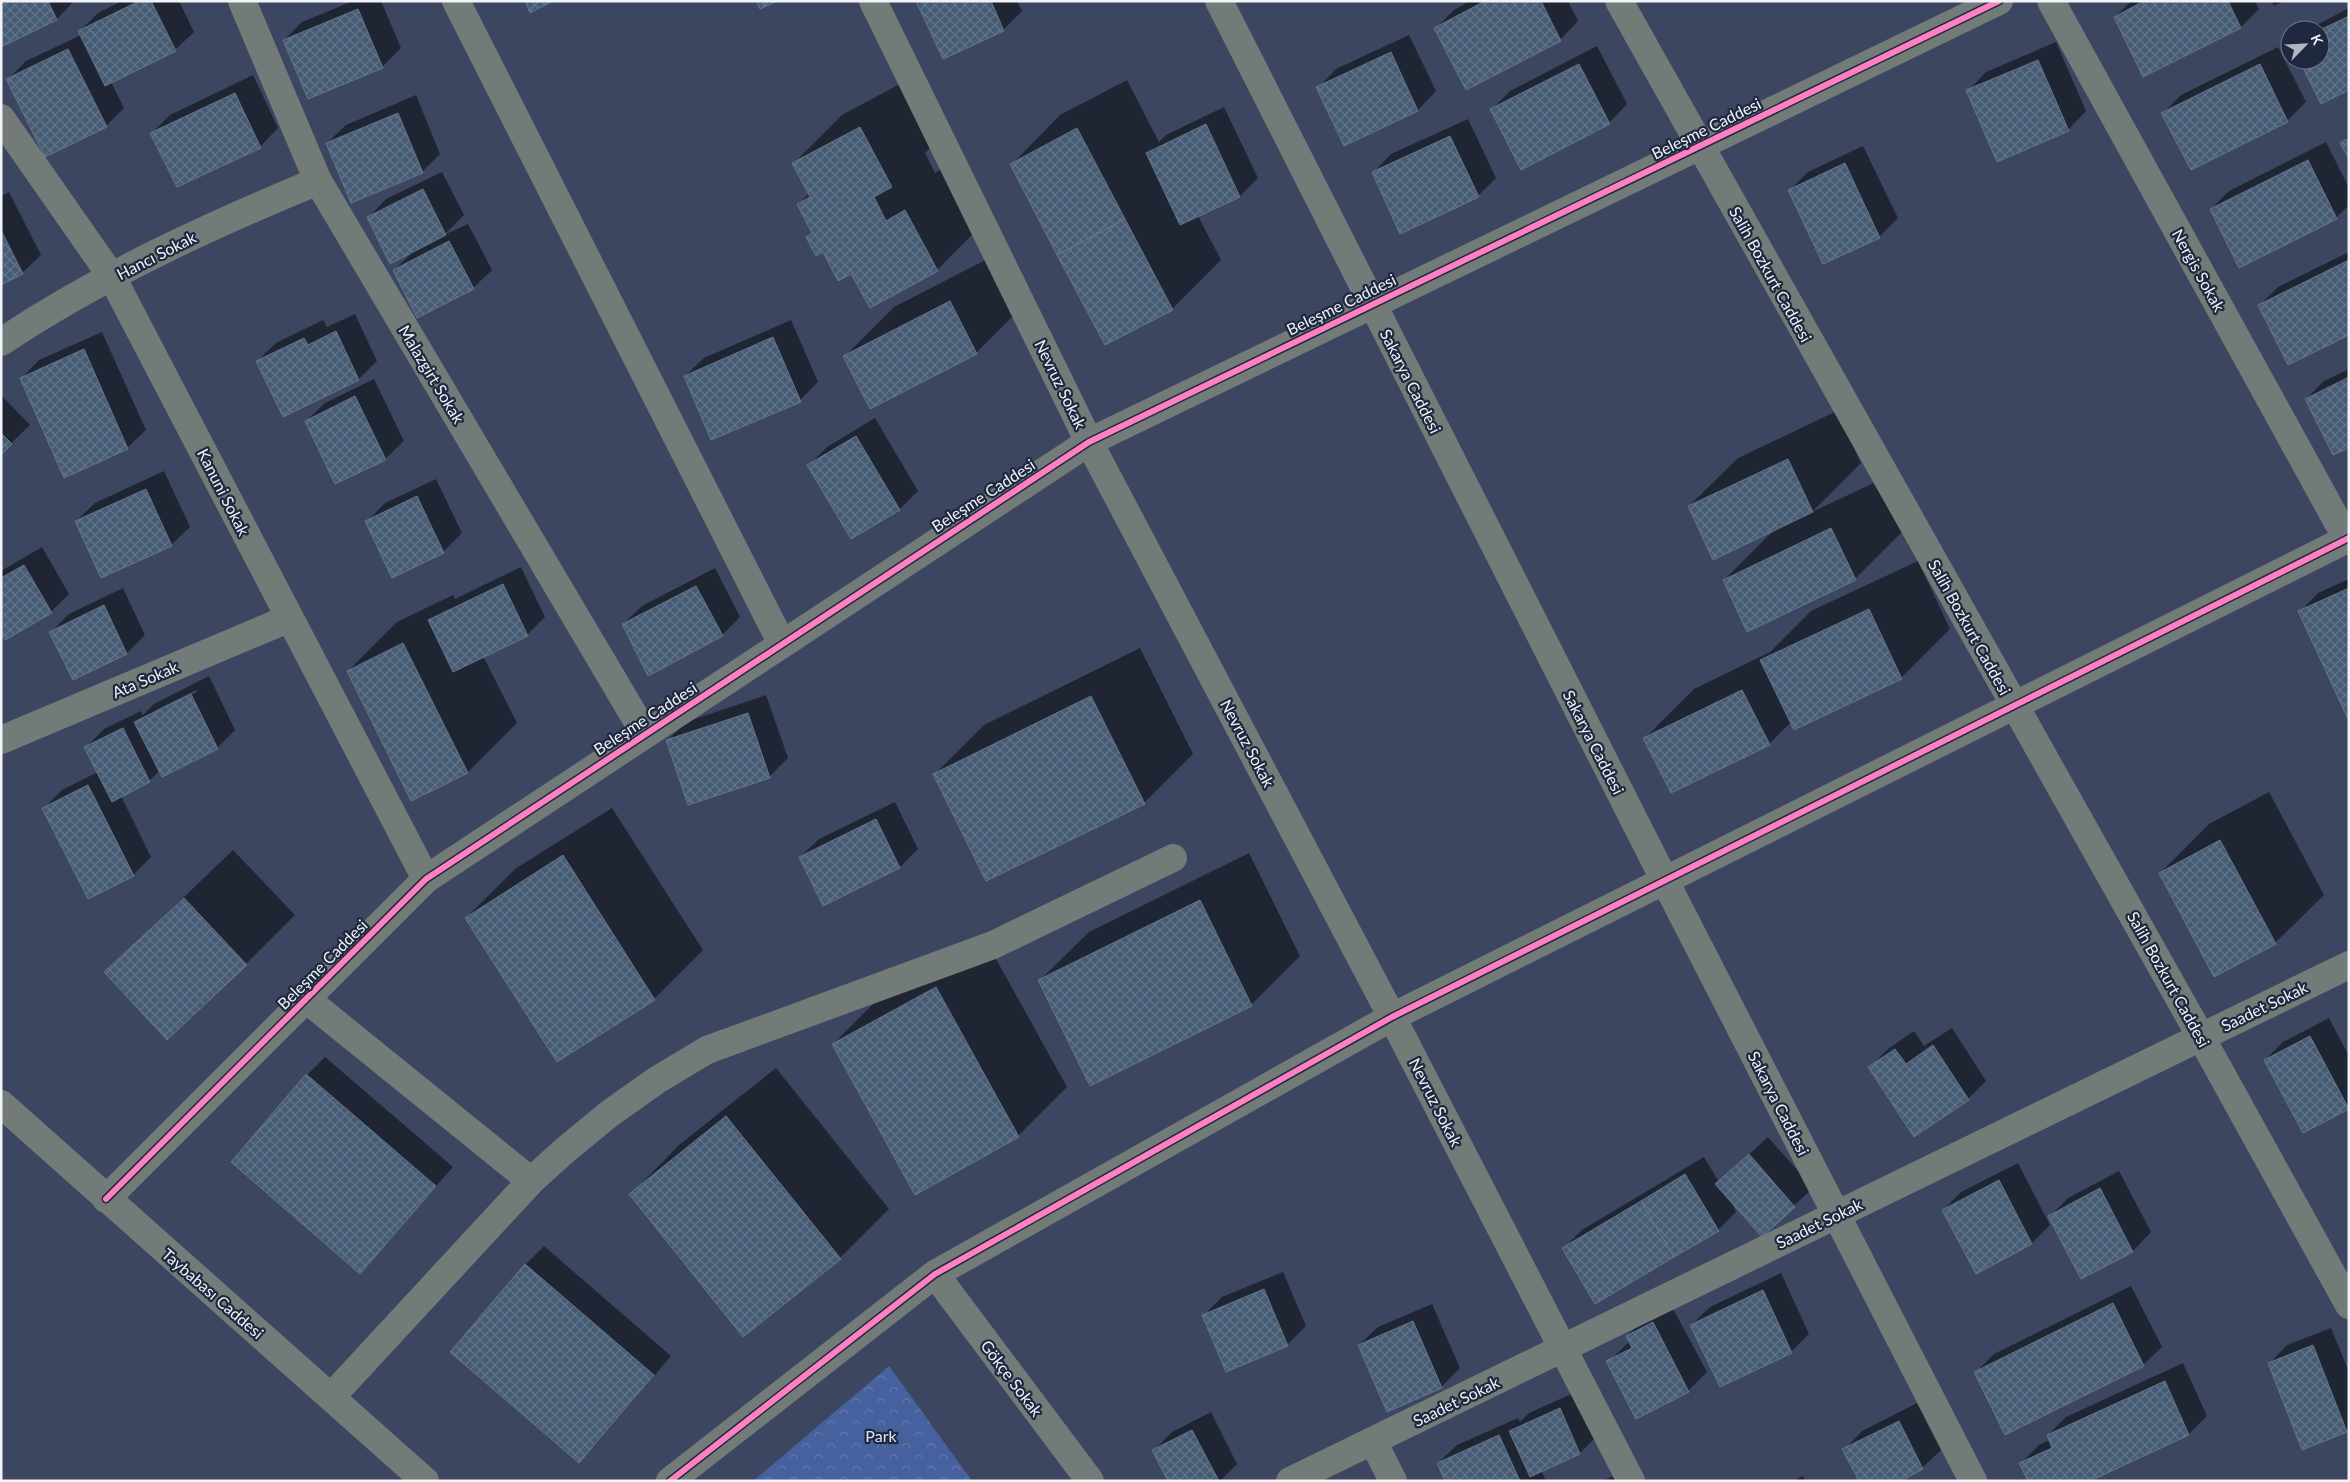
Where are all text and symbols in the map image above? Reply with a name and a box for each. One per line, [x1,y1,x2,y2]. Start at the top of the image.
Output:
north arrow [2280,20,2330,70]
text: K [2308,32,2327,48]
street label: Beleşme Caddesi [1648,93,1764,163]
street label: Salih Bozkurt Caddesi [1726,203,1816,345]
street label: Nergis Sokak [2169,226,2230,315]
street label: Hancı Sokak [113,227,200,283]
street label: Beleşme Caddesi [1283,269,1399,339]
street label: Malazgirt Sokak [395,321,469,427]
street label: Sakarya Caddesi [1377,326,1445,436]
street label: Nevruz Sokak [1031,336,1091,432]
street label: Kanuni Sokak [194,445,254,539]
street label: Beleşme Caddesi [928,455,1038,535]
street label: Salih Bozkurt Caddesi [1925,556,2015,698]
street label: Ata Sokak [109,656,182,701]
street label: Beleşme Caddesi [590,678,700,758]
street label: Sakarya Caddesi [1560,687,1628,797]
street label: Nevruz Sokak [1217,696,1279,791]
street label: Salih Bozkurt Caddesi [2124,908,2214,1050]
street label: Beleşme Caddesi [273,915,371,1013]
street label: Saadet Sokak [2218,977,2311,1035]
street label: Sakarya Caddesi [1745,1048,1813,1158]
street label: Nevruz Sokak [1406,1055,1467,1150]
street label: Saadet Sokak [1773,1194,1866,1252]
street label: Taybabası Caddesi [158,1244,268,1342]
street label: Gökçe Sokak [977,1336,1047,1420]
street label: Saadet Sokak [1410,1372,1503,1430]
park label: Park [865,1426,897,1445]

